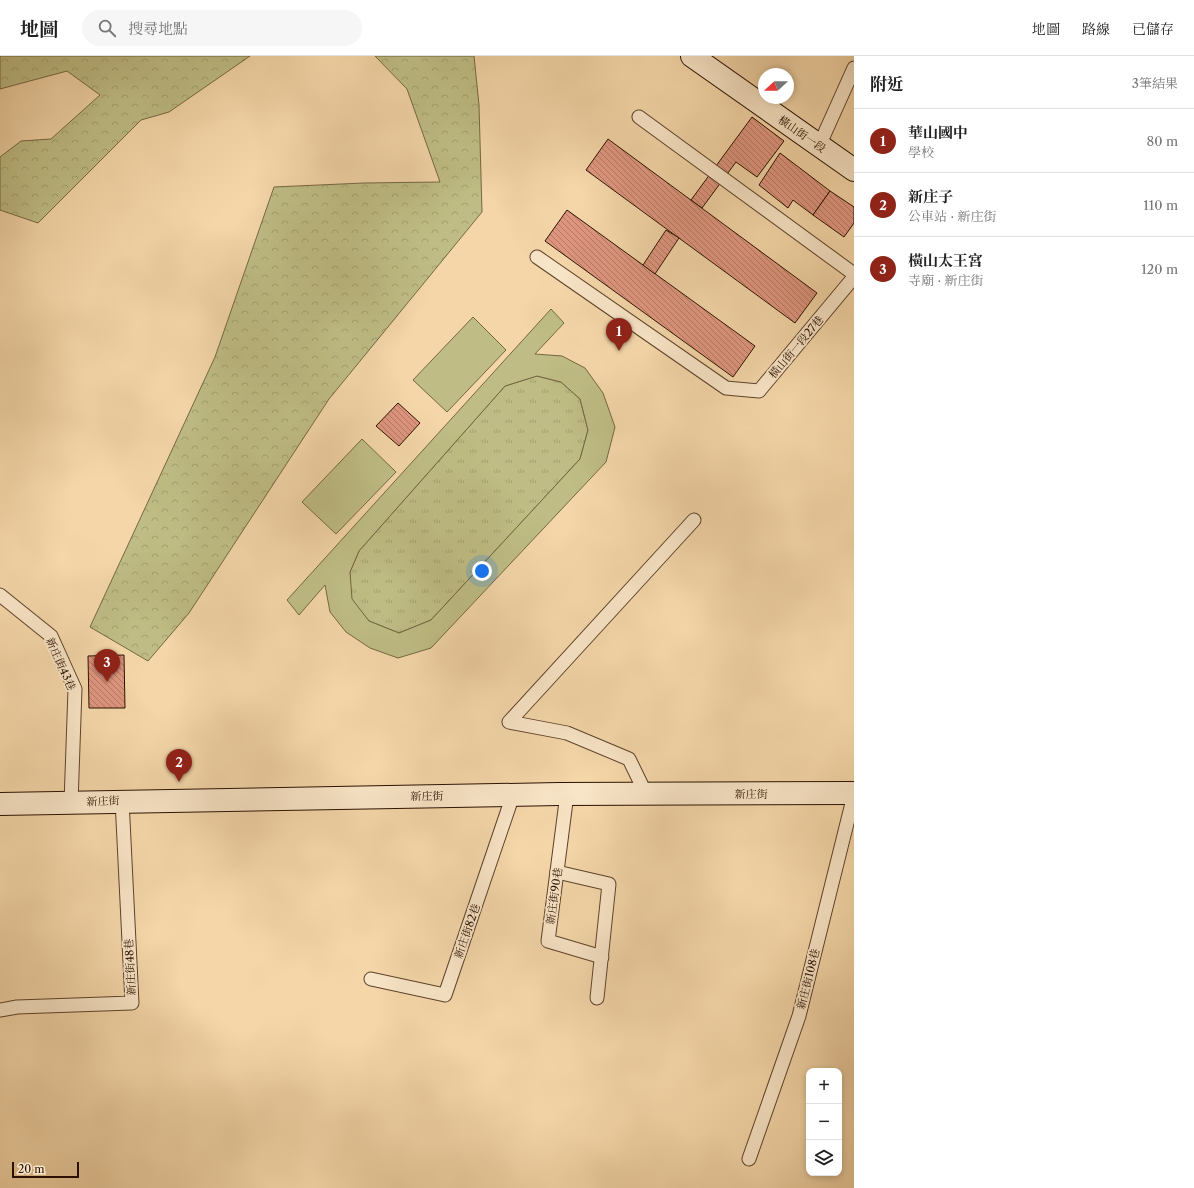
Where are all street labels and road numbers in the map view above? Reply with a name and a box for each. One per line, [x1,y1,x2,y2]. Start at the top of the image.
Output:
street label: 橫山街一段 [775,112,829,156]
street label: 橫山街一段27巷 [766,313,826,381]
street label: 新庄街43巷 [43,635,79,693]
street label: 新庄街 [735,787,768,801]
street label: 新庄街 [410,789,444,803]
street label: 新庄街 [86,793,120,809]
street label: 新庄街90巷 [543,867,565,925]
street label: 新庄街82巷 [451,902,483,960]
street label: 新庄街48巷 [122,938,138,996]
street label: 新庄街108巷 [794,947,822,1011]

